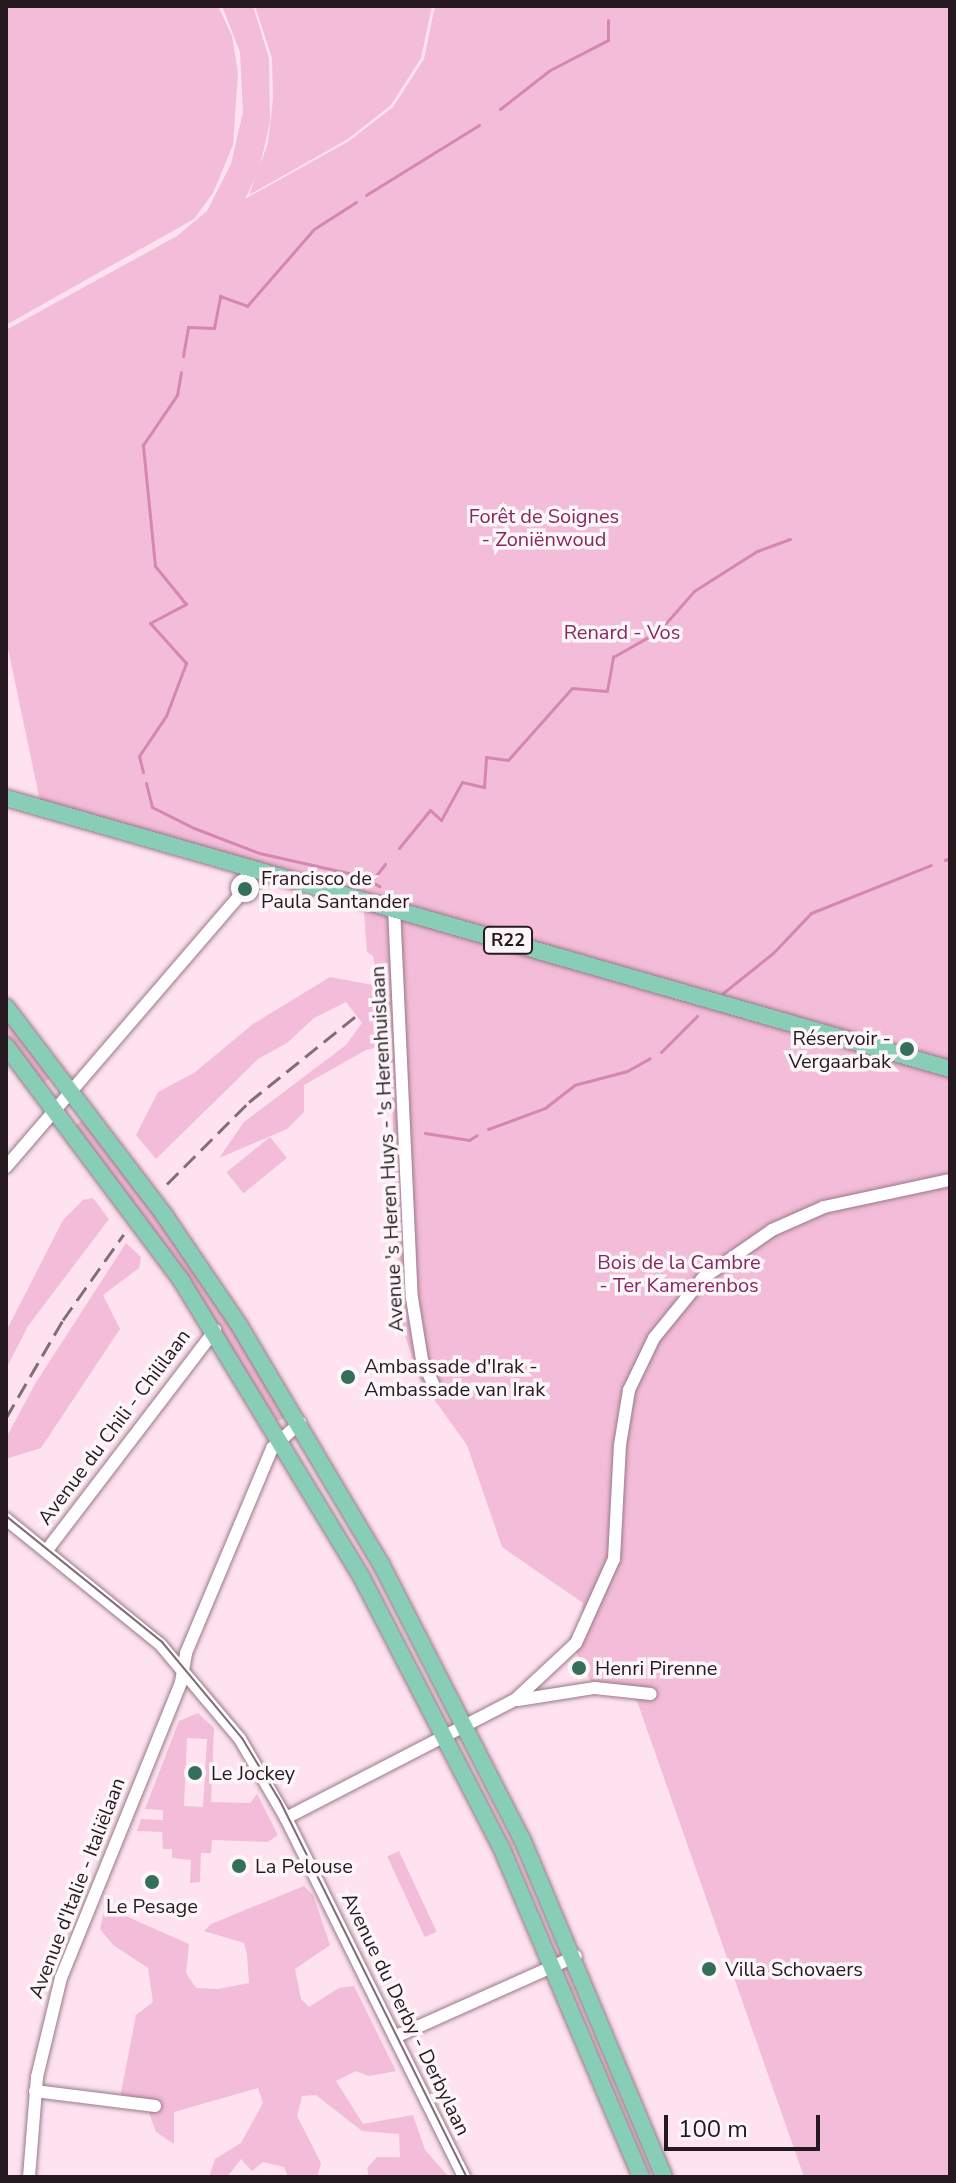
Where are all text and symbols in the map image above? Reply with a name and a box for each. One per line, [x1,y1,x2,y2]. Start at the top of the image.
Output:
park label: Forêt de Soignes - Zoniënwoud [469,504,619,551]
park label: Renard - Vos [564,620,680,644]
place label: Francisco de Paula Santander [261,866,409,913]
marker: Francisco de Paula Santander [236,880,254,898]
road number: R22 [482,926,534,954]
street label: Avenue 's Heren Huys - 's Herenhuislaan [365,965,409,1333]
place label: Réservoir - Vergaarbak [788,1026,891,1073]
marker: Réservoir - Vergaarbak [898,1040,916,1058]
park label: Bois de la Cambre - Ter Kamerenbos [597,1251,761,1298]
street label: Avenue du Chili - Chililaan [33,1325,195,1529]
place label: Ambassade d'Irak - Ambassade van Irak [364,1354,545,1401]
marker: Ambassade d'Irak - Ambassade van Irak [339,1368,357,1386]
place label: Henri Pirenne [595,1656,717,1680]
marker: Henri Pirenne [570,1659,588,1677]
place label: Le Jockey [211,1761,295,1785]
marker: Le Jockey [186,1764,204,1782]
street label: Avenue d'Italie - Italiëlaan [24,1774,130,2002]
place label: La Pelouse [255,1854,353,1878]
marker: La Pelouse [230,1857,248,1875]
marker: Le Pesage [143,1873,161,1891]
street label: Avenue du Derby - Derbylaan [337,1889,475,2139]
place label: Le Pesage [106,1894,198,1918]
place label: Villa Schovaers [725,1957,863,1981]
marker: Villa Schovaers [700,1960,718,1978]
scale bar [668,2099,824,2149]
text: 100 m [678,2113,748,2145]

